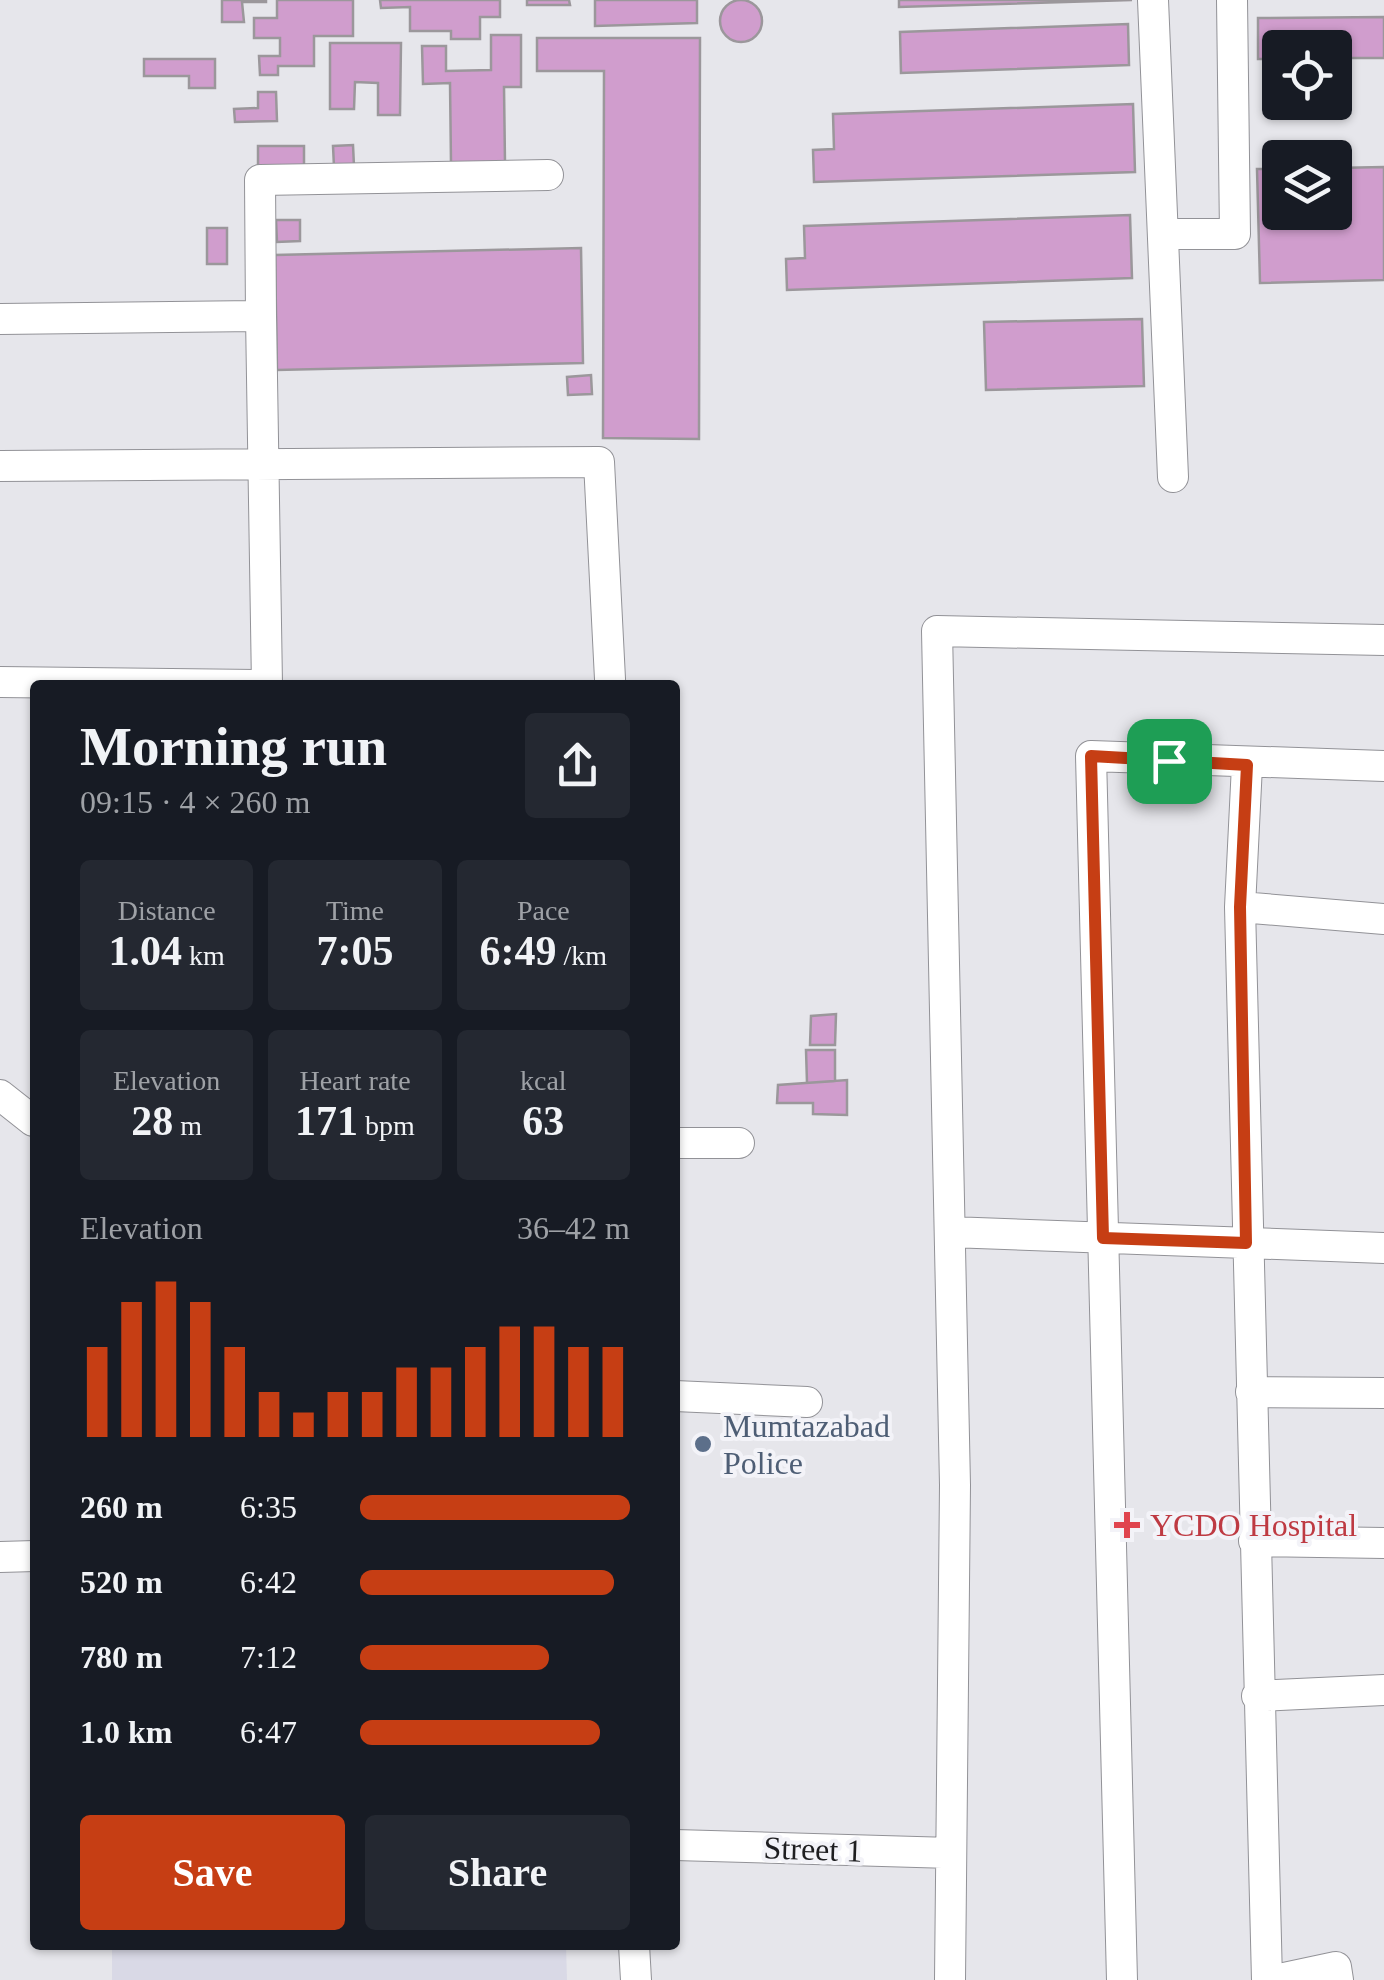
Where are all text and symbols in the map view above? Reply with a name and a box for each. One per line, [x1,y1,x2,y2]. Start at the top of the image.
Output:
map controls [1262,30,1352,230]
button: locate [1262,30,1352,120]
button: layers [1262,140,1352,230]
button: share [525,713,630,818]
text: Morning run [80,716,387,777]
pin [1127,719,1212,804]
icon: arrive [1142,734,1197,789]
text: 09:15 · 4 × 260 m [80,784,310,820]
text: Distance [118,895,216,926]
text: Time [326,895,384,926]
text: Pace [517,895,570,926]
text: 1.04 [109,928,182,974]
text: 7:05 [316,928,393,974]
text: 6:49 [480,928,557,974]
text: km [182,940,225,971]
text: /km [557,940,607,971]
text: Elevation [113,1065,220,1096]
text: Heart rate [299,1065,411,1096]
text: kcal [520,1065,567,1096]
text: 28 [131,1098,173,1144]
text: 171 [295,1098,358,1144]
text: 63 [522,1098,564,1144]
text: m [173,1110,202,1141]
text: bpm [358,1110,415,1141]
text: Elevation [80,1210,203,1246]
text: 36–42 m [517,1210,630,1246]
place label: Mumtazabad Police [723,1408,890,1481]
marker: Mumtazabad Police [692,1433,714,1455]
text: 260 m [80,1489,163,1525]
text: 6:35 [240,1489,297,1525]
place label: YCDO Hospital [1150,1507,1357,1543]
marker: YCDO Hospital [1114,1512,1140,1538]
text: 520 m [80,1564,163,1600]
text: 6:42 [240,1564,297,1600]
text: 780 m [80,1639,163,1675]
text: 7:12 [240,1639,297,1675]
text: 1.0 km [80,1714,172,1750]
text: 6:47 [240,1714,297,1750]
button: Save [80,1815,345,1930]
button: Share [365,1815,630,1930]
street label: Street 1 [763,1829,863,1869]

